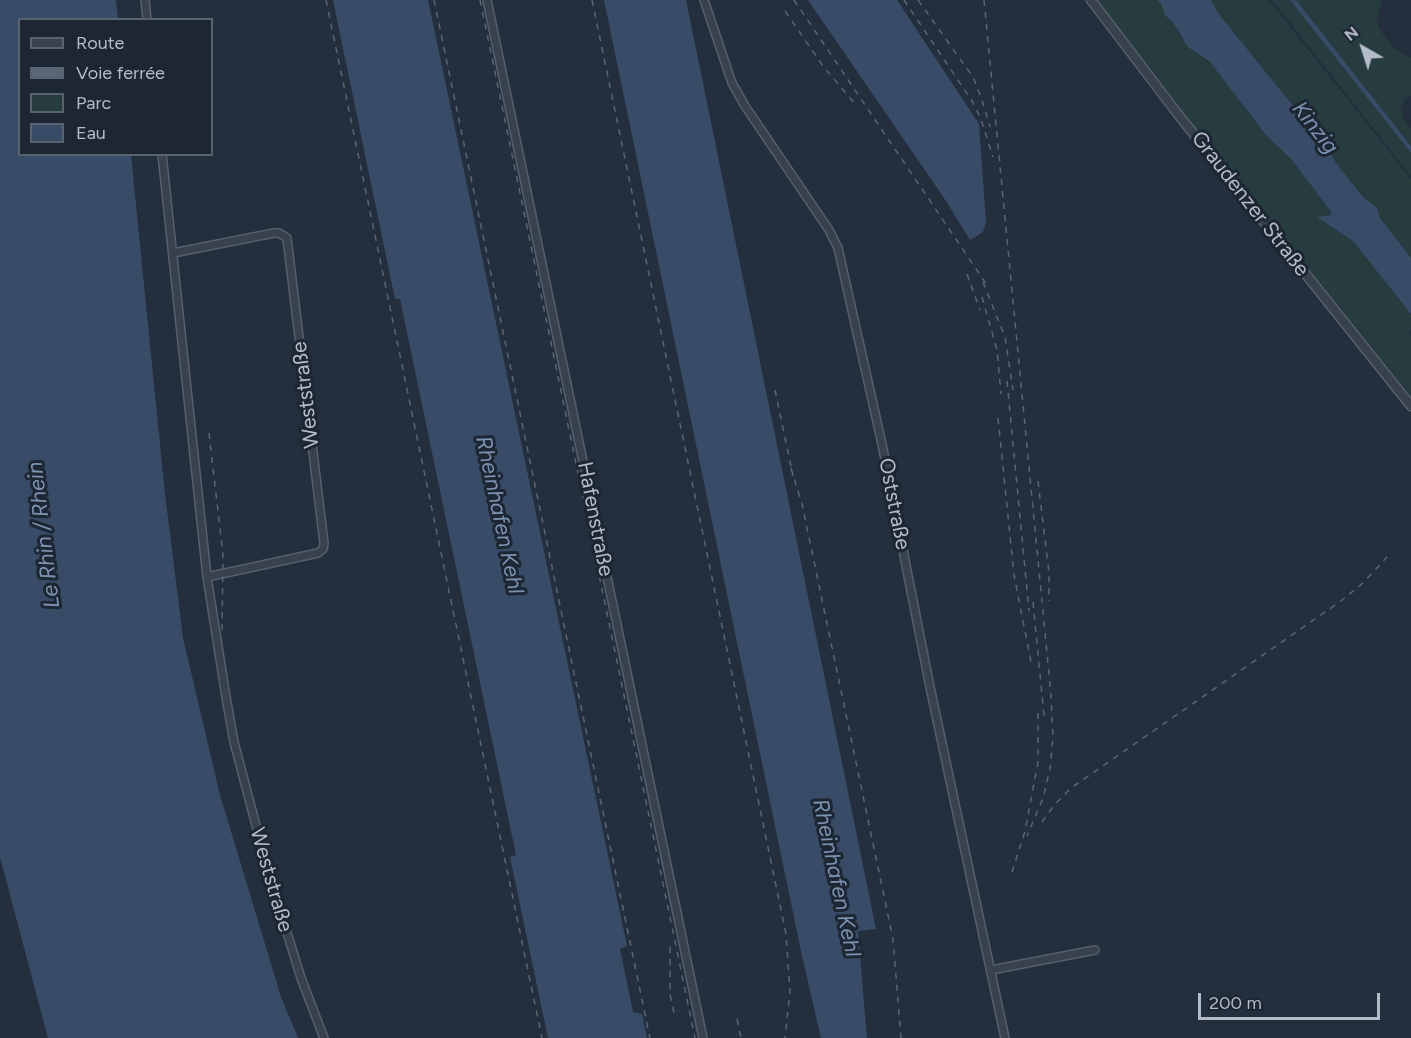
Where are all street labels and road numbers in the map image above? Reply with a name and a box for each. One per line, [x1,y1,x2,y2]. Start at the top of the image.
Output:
street label: Graudenzer Straße [1186,127,1314,281]
street label: Weststraße [287,340,325,450]
street label: Oststraße [873,456,915,552]
street label: Hafenstraße [572,460,618,578]
street label: Weststraße [244,825,298,935]

